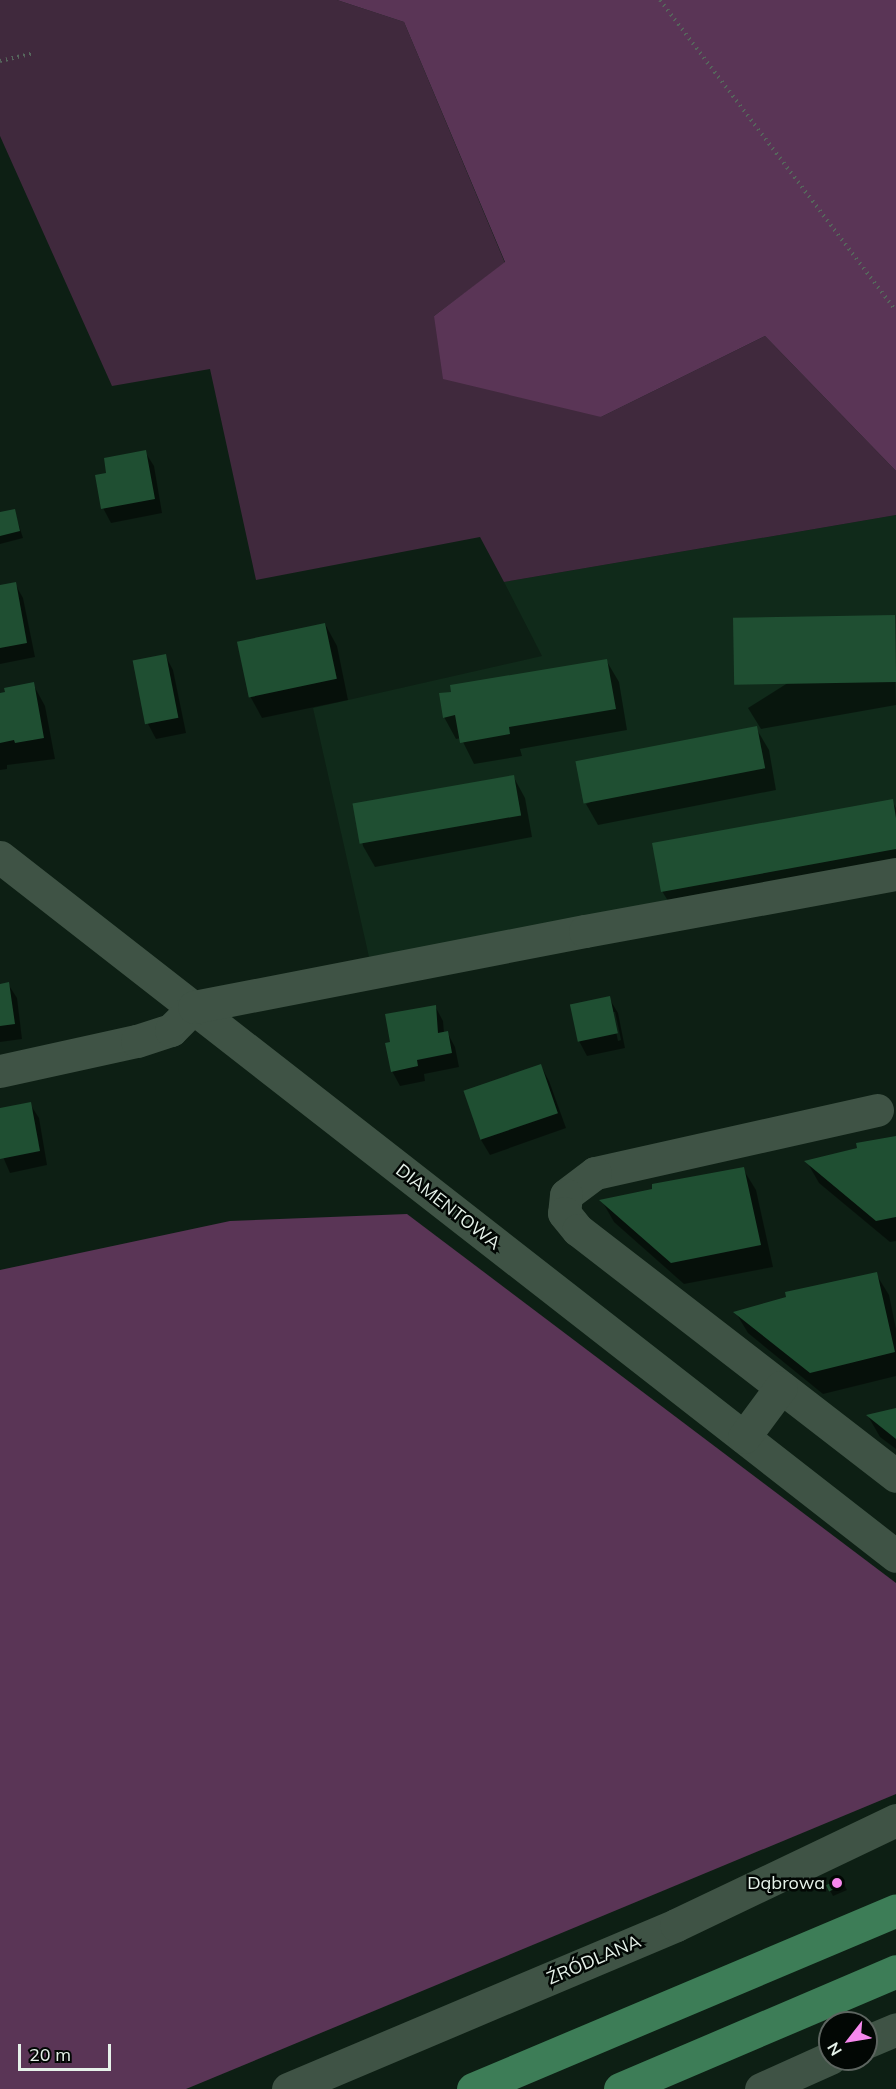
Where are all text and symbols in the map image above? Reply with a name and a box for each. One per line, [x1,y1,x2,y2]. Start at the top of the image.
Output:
street label: DIAMENTOWA [391,1159,505,1255]
place label: Dąbrowa [747,1872,825,1894]
marker: Dąbrowa [830,1876,844,1890]
street label: ŹRÓDLANA [544,1931,644,1989]
north arrow [818,2011,878,2071]
scale bar [21,2032,114,2070]
text: N [823,2039,846,2060]
text: 20 m [29,2043,71,2066]

